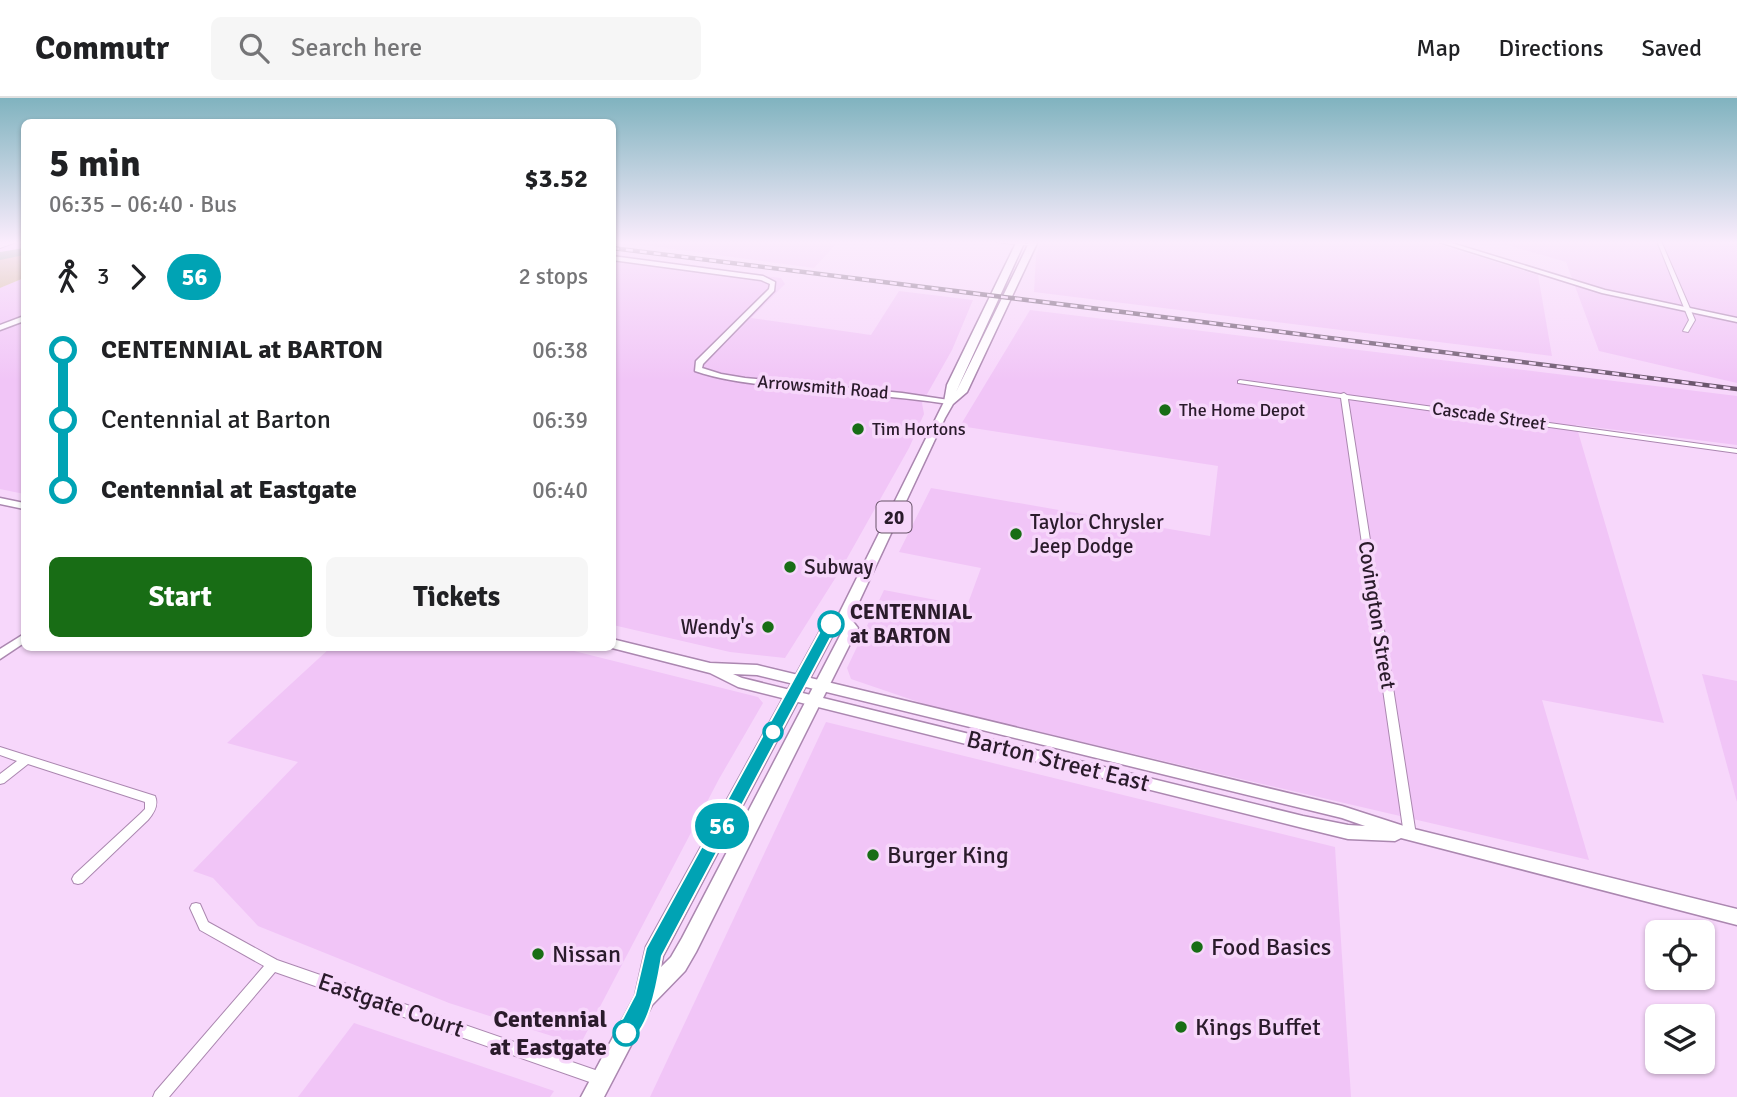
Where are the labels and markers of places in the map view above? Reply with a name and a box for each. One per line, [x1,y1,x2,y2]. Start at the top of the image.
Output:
place label: The Home Depot [1179,399,1305,421]
marker: The Home Depot [1157,402,1173,418]
place label: Tim Hortons [872,418,966,440]
marker: Tim Hortons [850,421,866,437]
place label: Taylor Chrysler Jeep Dodge [1030,509,1164,559]
marker: Taylor Chrysler Jeep Dodge [1008,526,1024,542]
place label: Subway [804,554,874,580]
marker: Subway [782,559,798,575]
place label: CENTENNIAL at BARTON [850,599,972,649]
marker: CENTENNIAL at BARTON [818,611,844,637]
place label: Wendy's [681,614,754,640]
marker: Wendy's [760,619,776,635]
unlabelled marker [763,722,783,742]
place label: Burger King [887,840,1009,870]
marker: Burger King [865,847,881,863]
place label: Food Basics [1211,932,1331,962]
place label: Nissan [552,939,621,969]
marker: Food Basics [1189,939,1205,955]
marker: Nissan [530,946,546,962]
place label: Centennial at Eastgate [489,1004,607,1062]
place label: Kings Buffet [1195,1012,1321,1042]
marker: Kings Buffet [1173,1019,1189,1035]
marker: Centennial at Eastgate [613,1020,639,1046]

